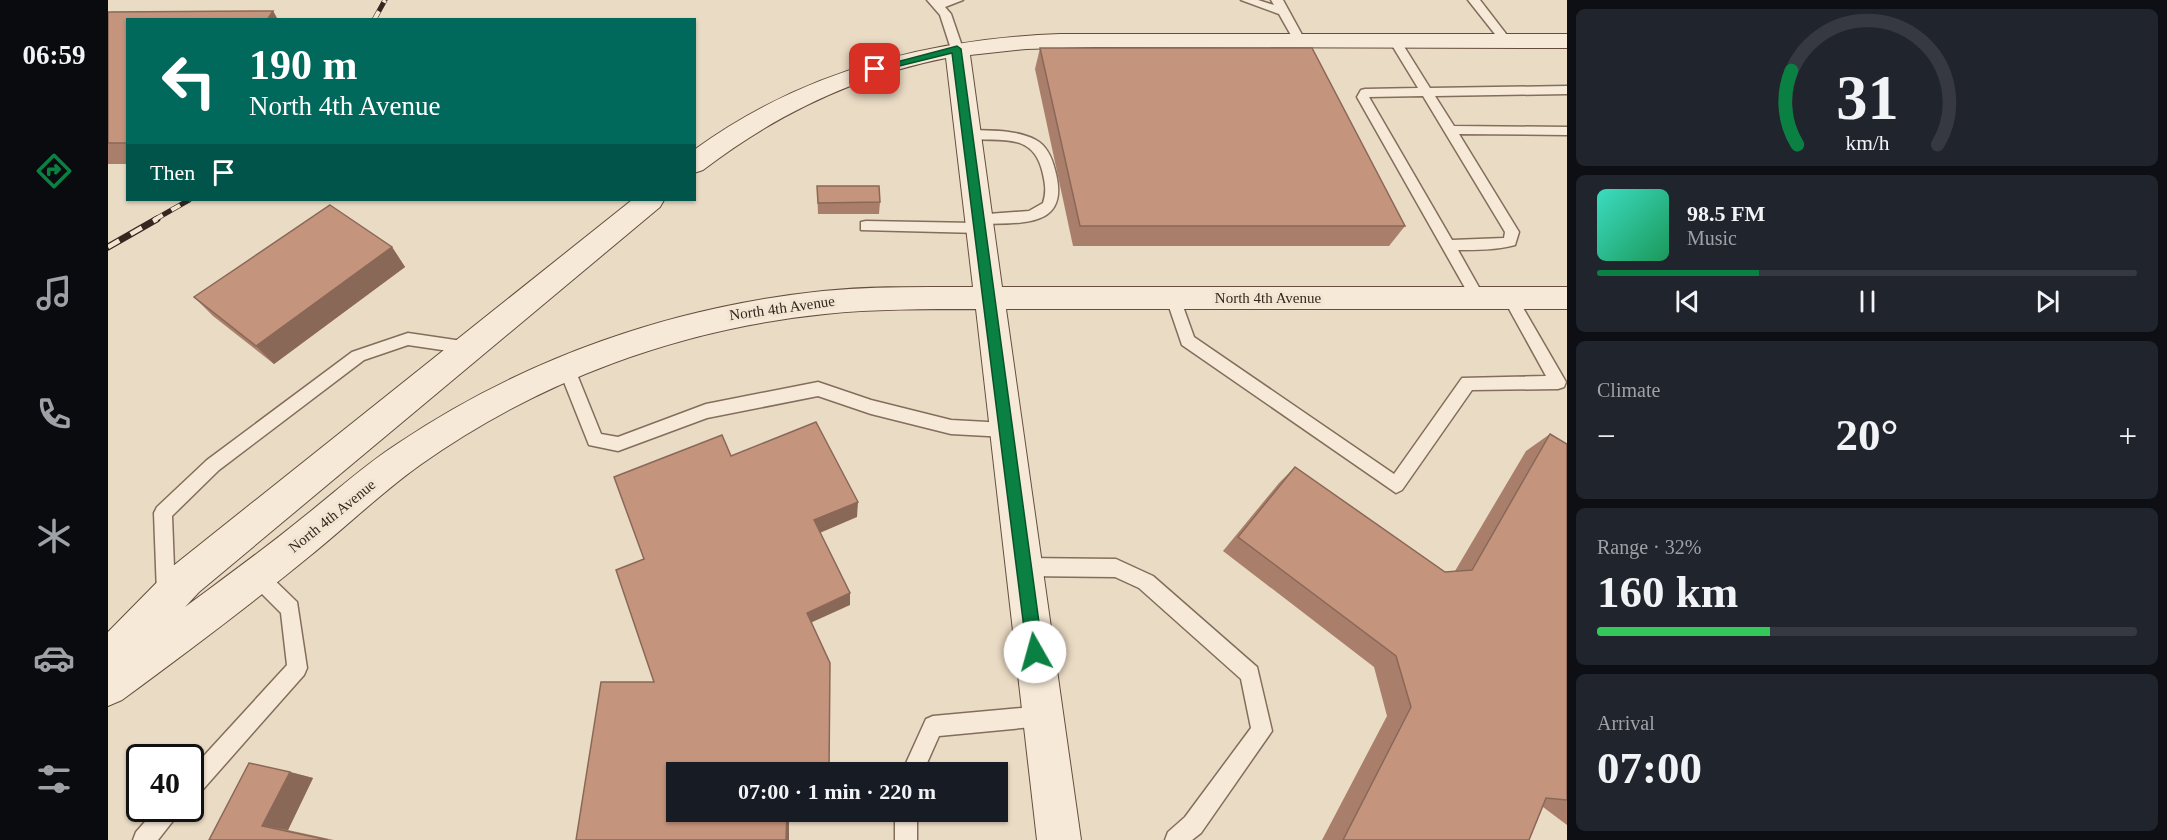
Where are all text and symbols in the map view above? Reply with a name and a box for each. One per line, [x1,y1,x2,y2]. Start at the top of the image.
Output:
text: 06:59 [23,40,86,70]
icon: left [150,42,228,120]
text: 190 m [249,42,358,88]
pin [849,43,900,94]
icon: arrive [858,52,891,85]
text: 31 [1836,63,1898,132]
text: North 4th Avenue [249,91,440,121]
text: km/h [1845,131,1889,155]
icon: directions [33,150,75,192]
icon: arrive [207,156,240,189]
text: Then [150,160,195,185]
text: 98.5 FM [1687,201,1765,226]
text: Music [1687,227,1737,249]
icon: music [33,272,75,314]
icon: previous [1671,285,1704,318]
icon: pause [1851,285,1884,318]
icon: next [2031,285,2064,318]
street label: North 4th Avenue [1215,290,1322,306]
street label: North 4th Avenue [728,293,836,323]
text: Climate [1597,379,1660,401]
icon: phone [33,393,75,435]
text: 20° [1836,410,1899,460]
text: − [1597,418,1616,454]
text: + [2118,418,2137,454]
street label: North 4th Avenue [286,476,379,556]
icon: climate [33,515,75,557]
text: Range · 32% [1597,536,1701,558]
text: 160 km [1597,567,1738,617]
position arrow [1003,620,1067,684]
icon: car [33,637,75,679]
text: Arrival [1597,712,1655,734]
text: 07:00 [1597,743,1702,793]
speed limit sign: 40 [126,744,204,822]
icon: filters [33,758,75,800]
text: 07:00 · 1 min · 220 m [738,779,936,804]

